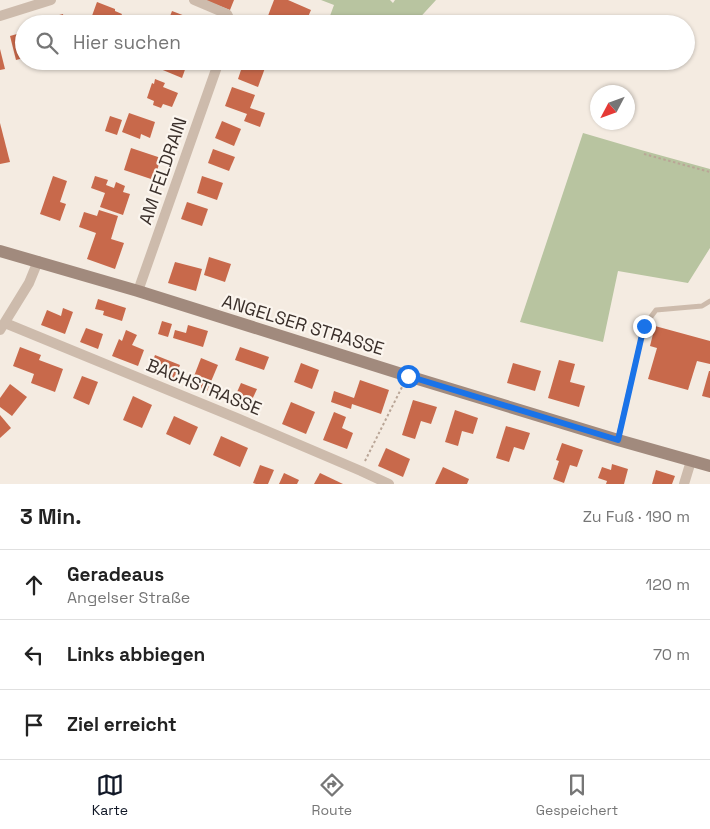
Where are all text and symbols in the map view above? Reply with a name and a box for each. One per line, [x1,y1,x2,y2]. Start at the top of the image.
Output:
search box [15,15,695,70]
icon: search [33,29,61,57]
text: Hier suchen [73,30,181,55]
north arrow [590,85,635,130]
street label: AM FELDRAIN [133,114,192,228]
street label: ANGELSER STRASSE [219,289,387,360]
route end [633,315,656,338]
street label: BACHSTRASSE [143,353,265,420]
route start [397,365,420,388]
text: 3 Min. [20,503,81,530]
text: Zu Fuß · 190 m [583,506,690,527]
text: Geradeaus [67,562,164,587]
icon: ahead [20,571,48,599]
text: 120 m [646,574,690,595]
text: Angelser Straße [67,587,190,608]
icon: left [20,641,48,669]
text: Links abbiegen [67,642,205,667]
text: 70 m [653,644,690,665]
icon: arrive [20,711,48,739]
text: Ziel erreicht [67,712,177,737]
tab: Karte [92,771,128,819]
tab: Route [312,771,352,819]
tab: Gespeichert [536,771,618,819]

